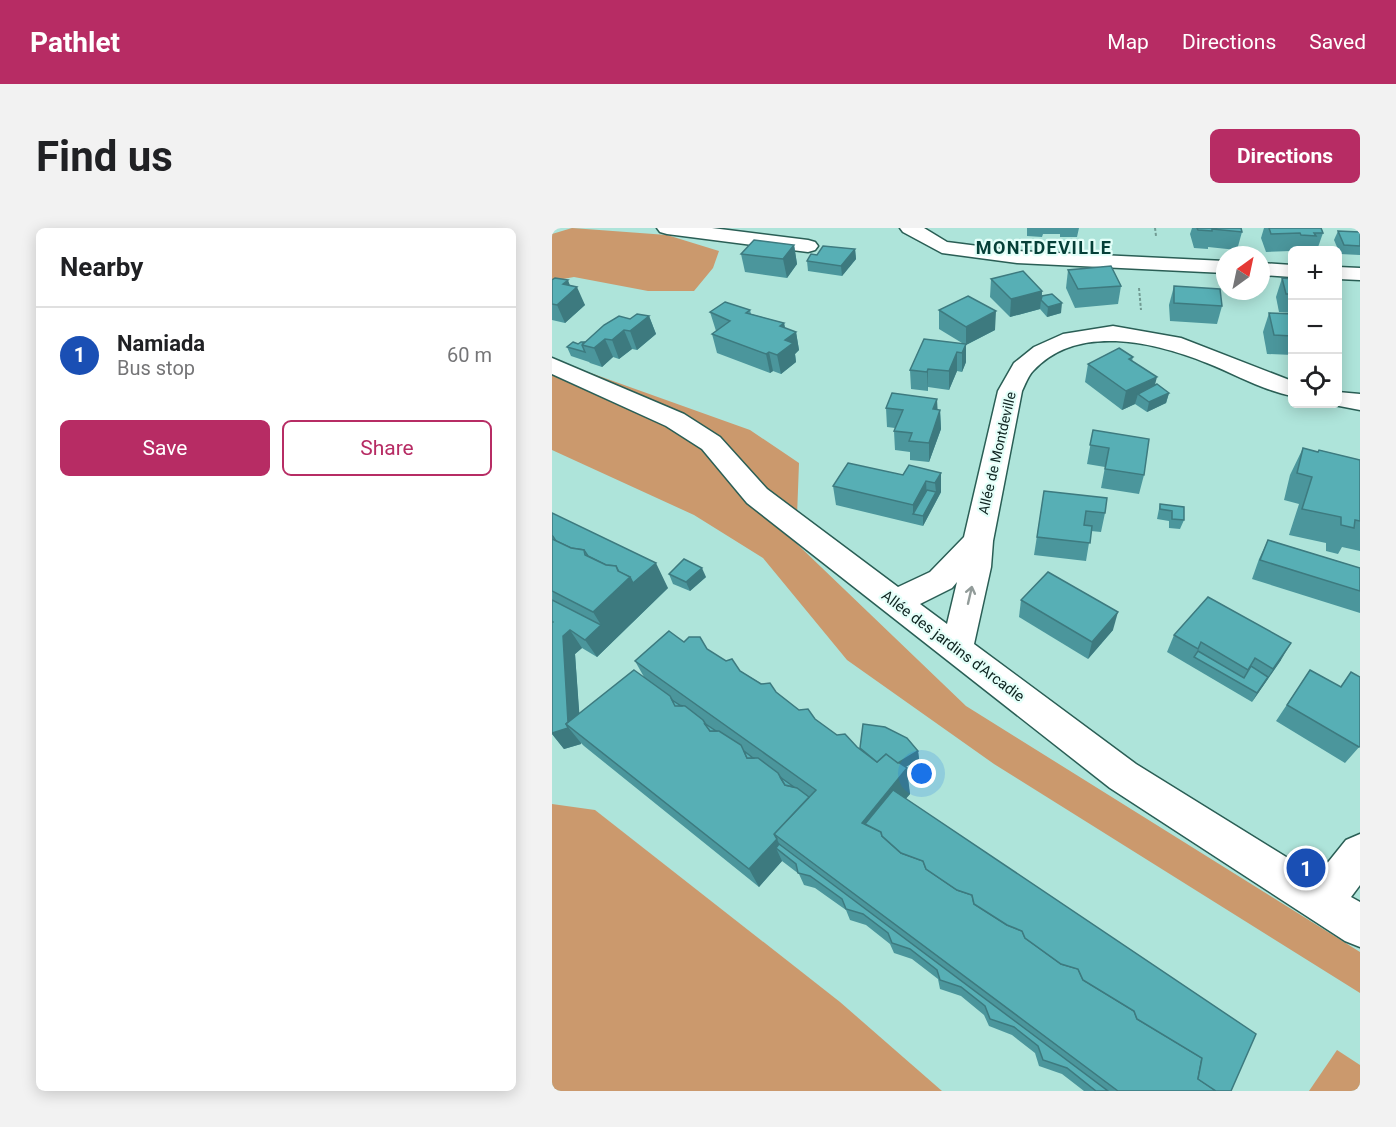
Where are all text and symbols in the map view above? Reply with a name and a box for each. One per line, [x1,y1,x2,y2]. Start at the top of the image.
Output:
text: Pathlet [30,26,120,59]
text: Map [1107,30,1149,54]
text: Directions [1182,30,1276,54]
text: Saved [1309,30,1366,54]
button: Directions [1210,129,1360,183]
text: Find us [36,132,173,181]
district label: MONTDEVILLE [976,237,1112,258]
north arrow [1216,246,1270,300]
map controls [1288,246,1342,408]
button: + [1288,246,1342,300]
text: Nearby [60,252,143,282]
button: − [1288,300,1342,354]
text: Namiada [117,331,205,356]
text: 1 [74,343,85,367]
text: 60 m [447,343,492,367]
button: locate [1288,354,1342,408]
text: Bus stop [117,356,195,380]
street label: Allée de Montdeville [975,390,1019,516]
button: Save [60,420,270,476]
button: Share [282,420,492,476]
street label: Allée des jardins d'Arcadie [878,586,1028,706]
one-way arrow [965,586,976,605]
your location [907,759,936,788]
pin: 1 [1286,846,1326,890]

